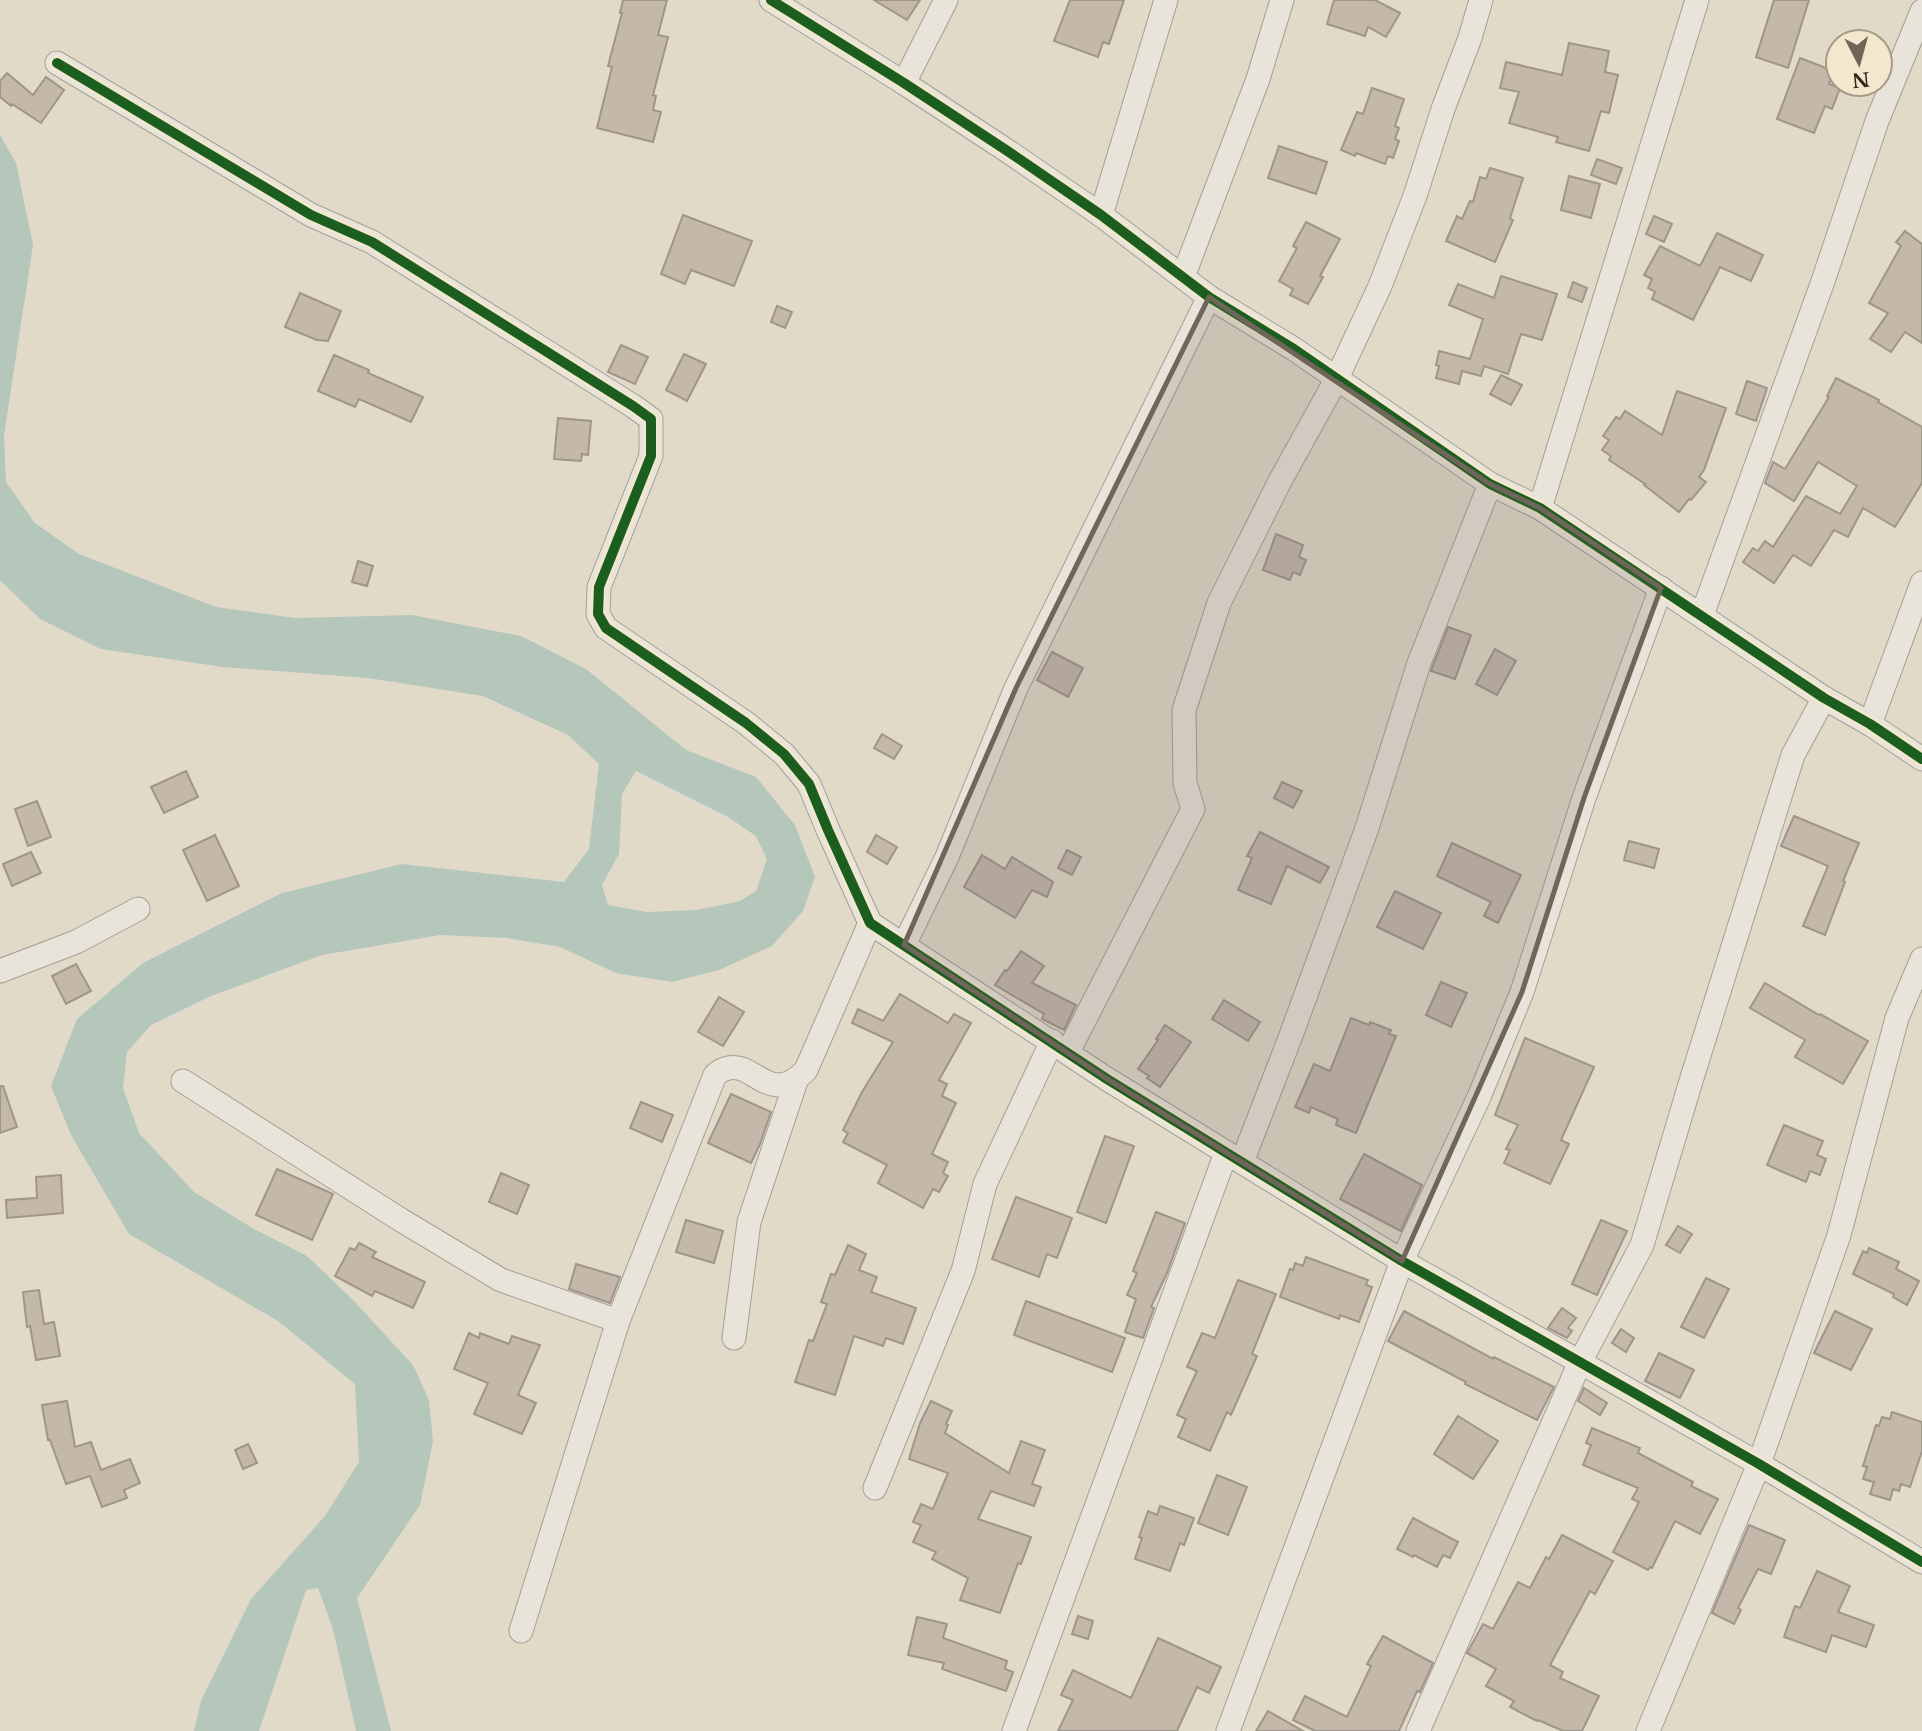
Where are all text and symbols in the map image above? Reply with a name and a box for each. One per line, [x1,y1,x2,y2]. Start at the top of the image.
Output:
north arrow [1824,28,1894,98]
text: N [1851,67,1871,92]

